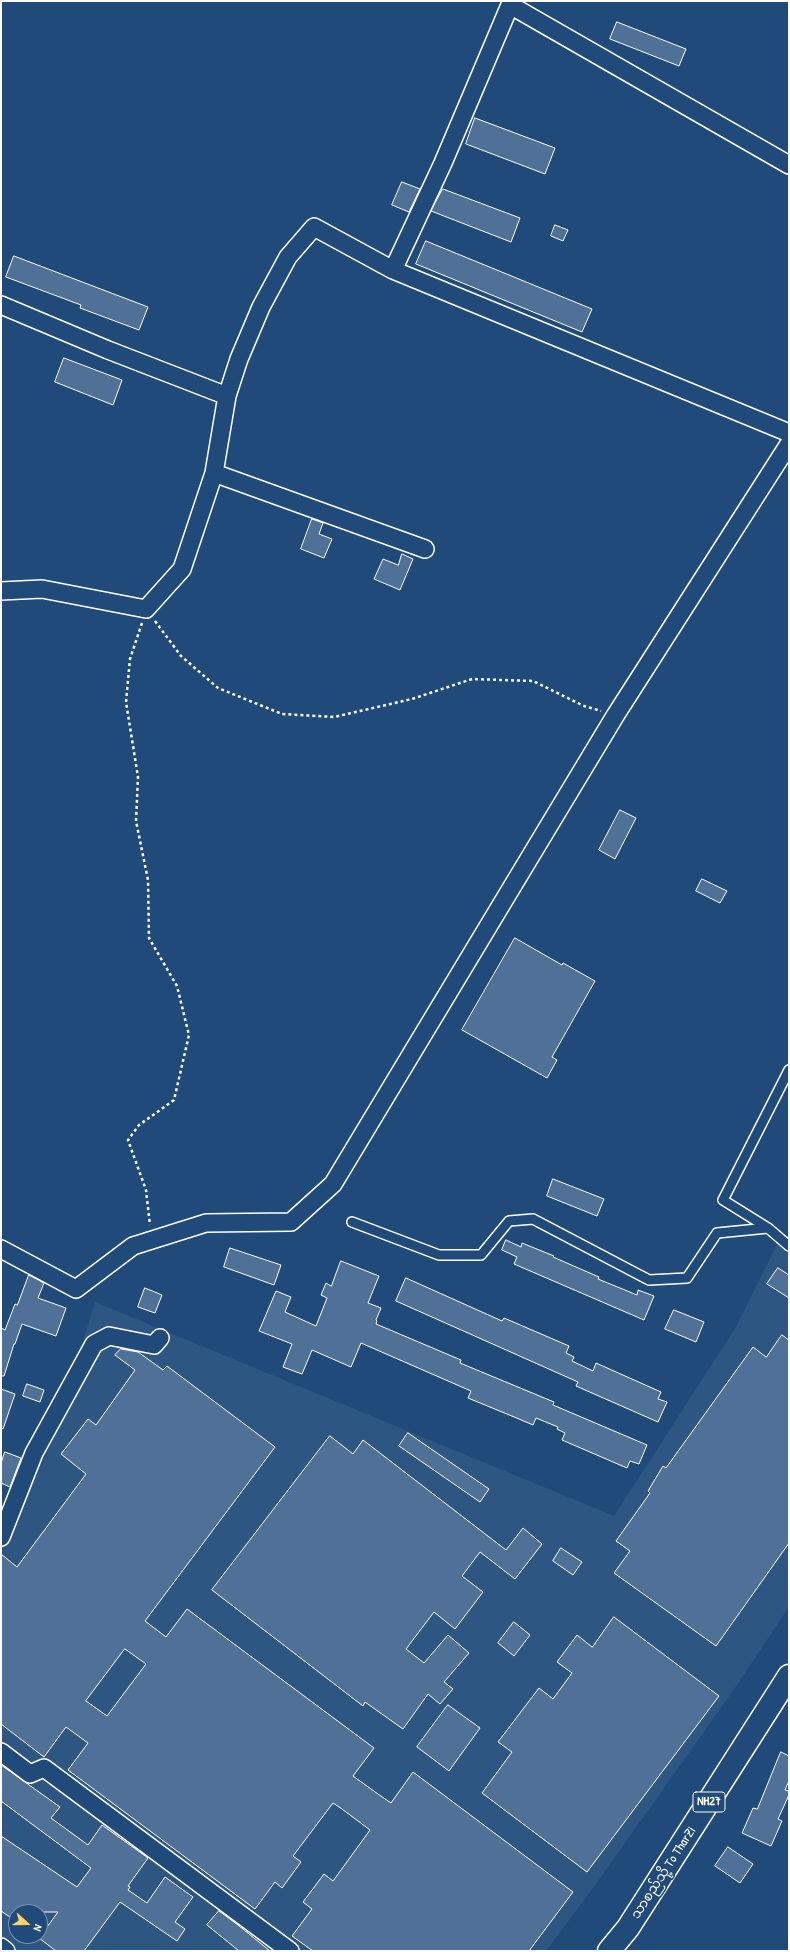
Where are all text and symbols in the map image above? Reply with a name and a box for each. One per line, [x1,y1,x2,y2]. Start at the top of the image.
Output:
road number: NH27 [693,1792,725,1812]
street label: သာစည်သို့ To TharZi [628,1824,700,1922]
north arrow [8,1904,48,1944]
text: N [31,1923,46,1933]

